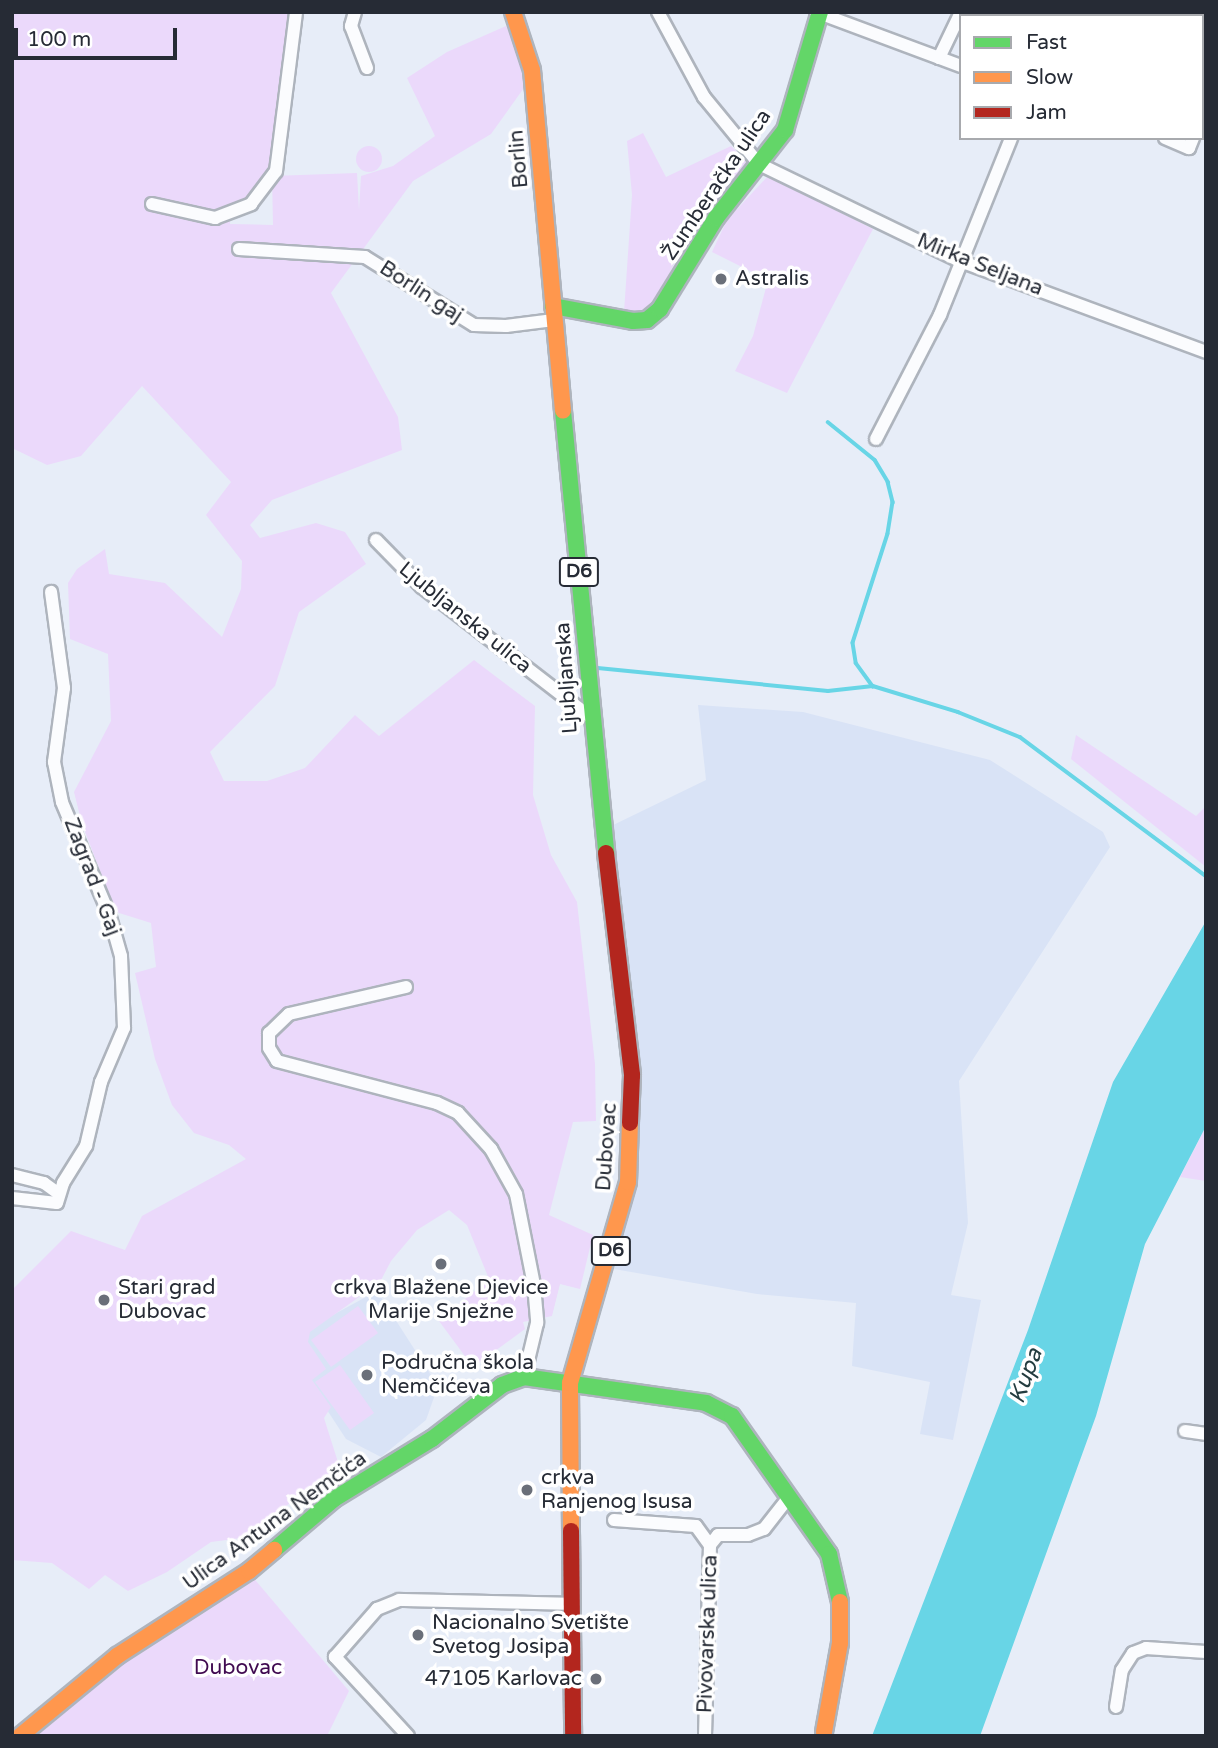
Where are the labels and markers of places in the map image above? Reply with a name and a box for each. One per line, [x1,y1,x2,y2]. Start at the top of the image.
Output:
place label: Astralis [735,266,809,292]
marker: Astralis [713,271,729,287]
marker: crkva Blažene Djevice Marije Snježne [433,1256,449,1272]
place label: Stari grad Dubovac [118,1275,215,1325]
place label: crkva Blažene Djevice Marije Snježne [334,1275,548,1325]
marker: Stari grad Dubovac [96,1292,112,1308]
place label: Područna škola Nemčićeva [381,1350,534,1400]
marker: Područna škola Nemčićeva [359,1367,375,1383]
place label: crkva Ranjenog Isusa [541,1465,693,1515]
marker: crkva Ranjenog Isusa [519,1482,535,1498]
place label: Nacionalno Svetište Svetog Josipa [432,1610,629,1660]
marker: Nacionalno Svetište Svetog Josipa [410,1627,426,1643]
place label: 47105 Karlovac [425,1666,582,1692]
marker: 47105 Karlovac [588,1671,604,1687]

